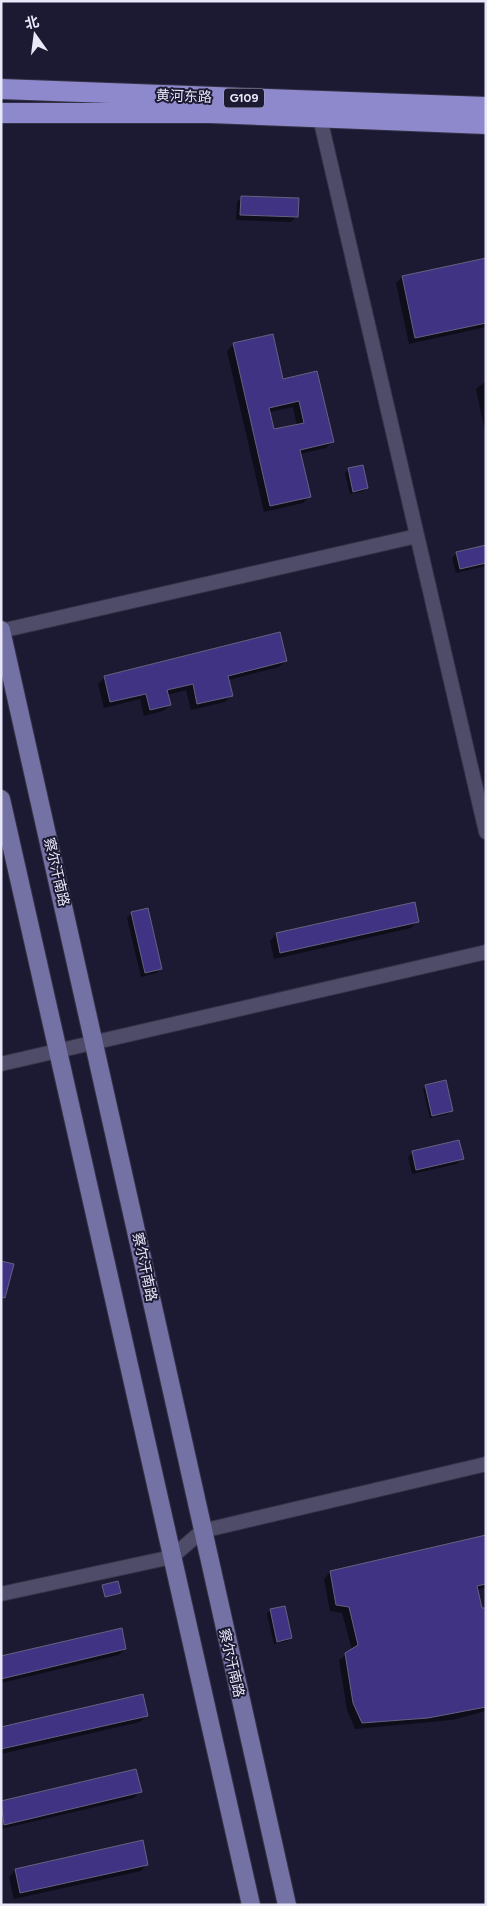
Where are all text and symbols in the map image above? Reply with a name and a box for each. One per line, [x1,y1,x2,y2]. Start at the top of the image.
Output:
north arrow [10,10,60,60]
text: 北 [23,13,41,33]
street label: 黄河东路 [156,87,212,106]
road number: G109 [224,89,264,108]
street label: 察尔汗南路 [40,836,73,908]
street label: 察尔汗南路 [129,1231,160,1303]
street label: 察尔汗南路 [215,1627,248,1699]

